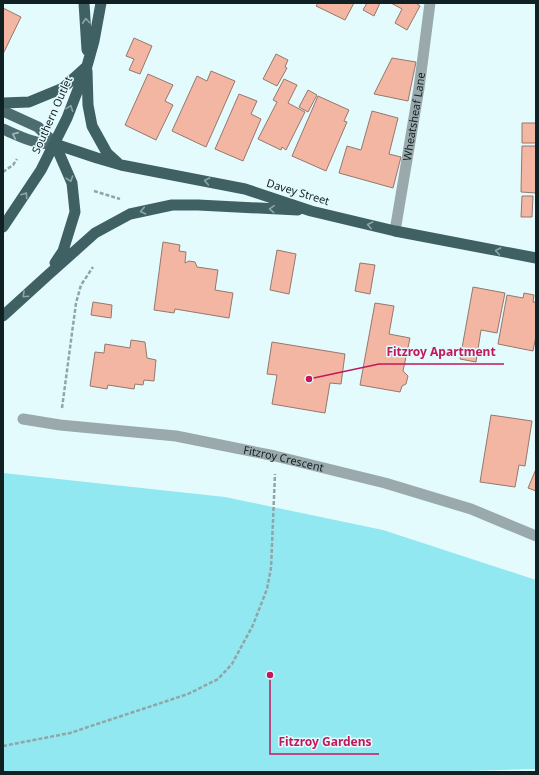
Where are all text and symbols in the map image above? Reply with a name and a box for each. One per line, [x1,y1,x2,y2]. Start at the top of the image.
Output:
one-way arrow [81,18,90,24]
street label: Wheatsheaf Lane [399,71,428,162]
street label: Southern Outlet [28,74,75,156]
one-way arrow [66,104,74,111]
one-way arrow [12,131,19,139]
street label: Davey Street [265,175,331,208]
one-way arrow [66,176,74,183]
one-way arrow [204,178,210,186]
one-way arrow [20,192,27,199]
one-way arrow [269,205,275,213]
one-way arrow [140,207,146,215]
one-way arrow [367,221,374,229]
one-way arrow [495,247,501,255]
one-way arrow [22,291,30,298]
callout: Fitzroy Apartment [379,340,504,364]
text: Fitzroy Apartment [386,343,496,360]
street label: Fitzroy Crescent [242,442,326,475]
callout: Fitzroy Gardens [270,730,379,754]
text: Fitzroy Gardens [278,733,372,750]

